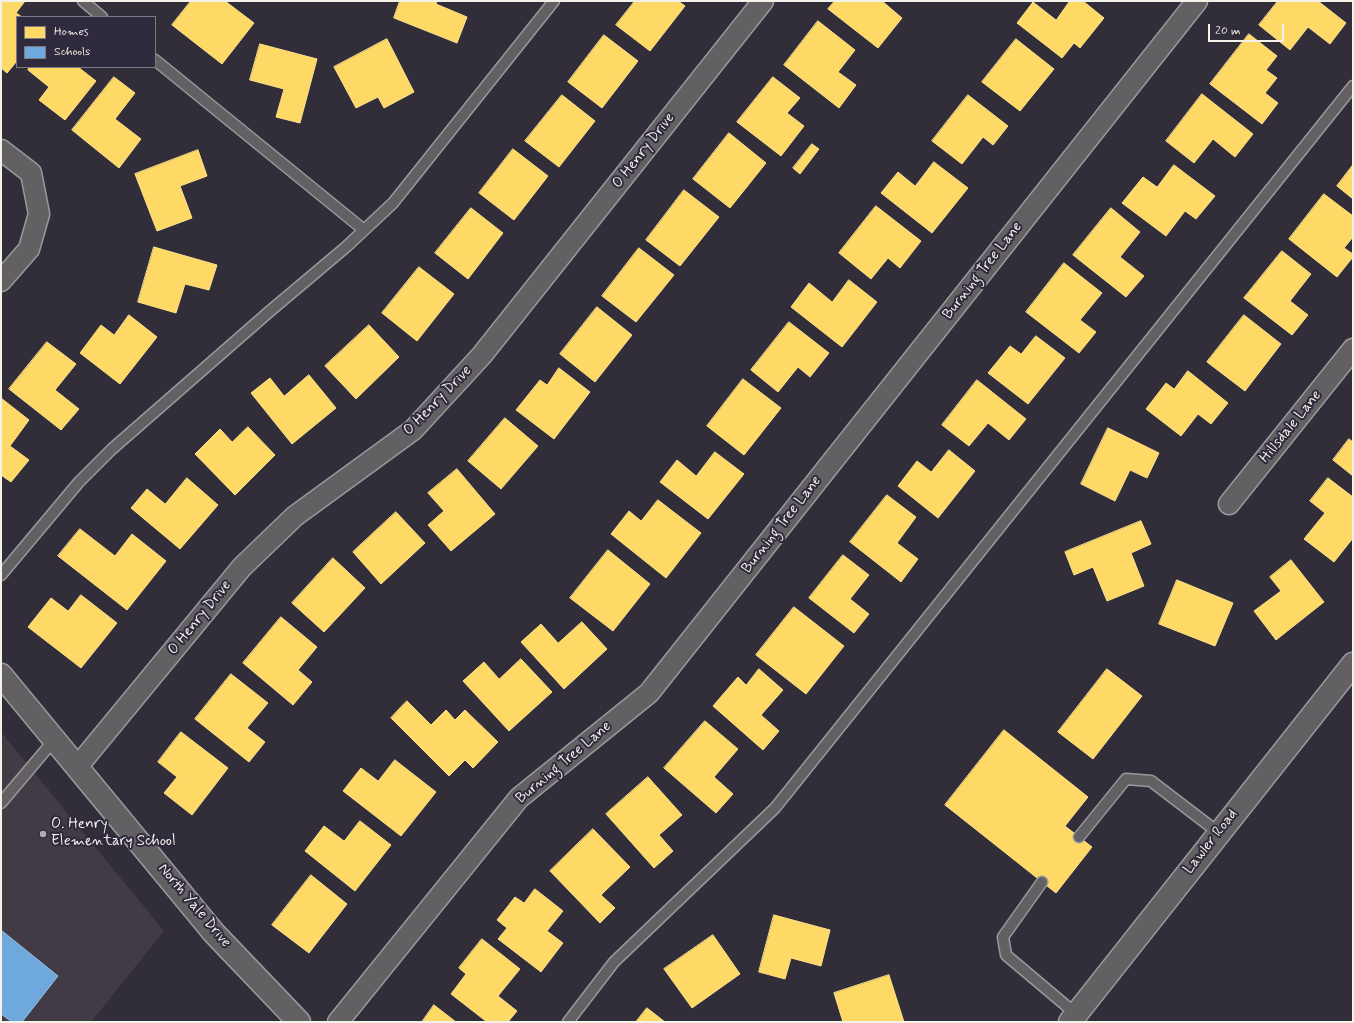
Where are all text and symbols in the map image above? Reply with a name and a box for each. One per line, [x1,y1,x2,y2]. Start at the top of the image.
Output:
legend [16,16,156,68]
scale bar [1210,16,1286,42]
text: 20 m [1215,23,1241,39]
text: Homes [54,24,89,40]
text: Schools [54,44,90,60]
street label: O Henry Drive [609,110,679,192]
street label: Burning Tree Lane [939,219,1027,323]
street label: O Henry Drive [400,362,476,440]
street label: Hillsdale Lane [1256,387,1326,467]
street label: Burning Tree Lane [738,473,826,577]
street label: O Henry Drive [164,577,236,659]
street label: Burning Tree Lane [513,718,615,808]
street label: Lawler Road [1180,806,1242,878]
place label: O. Henry Elementary School [51,816,176,851]
marker: O. Henry Elementary School [38,829,48,839]
street label: North Yale Drive [154,860,234,952]

